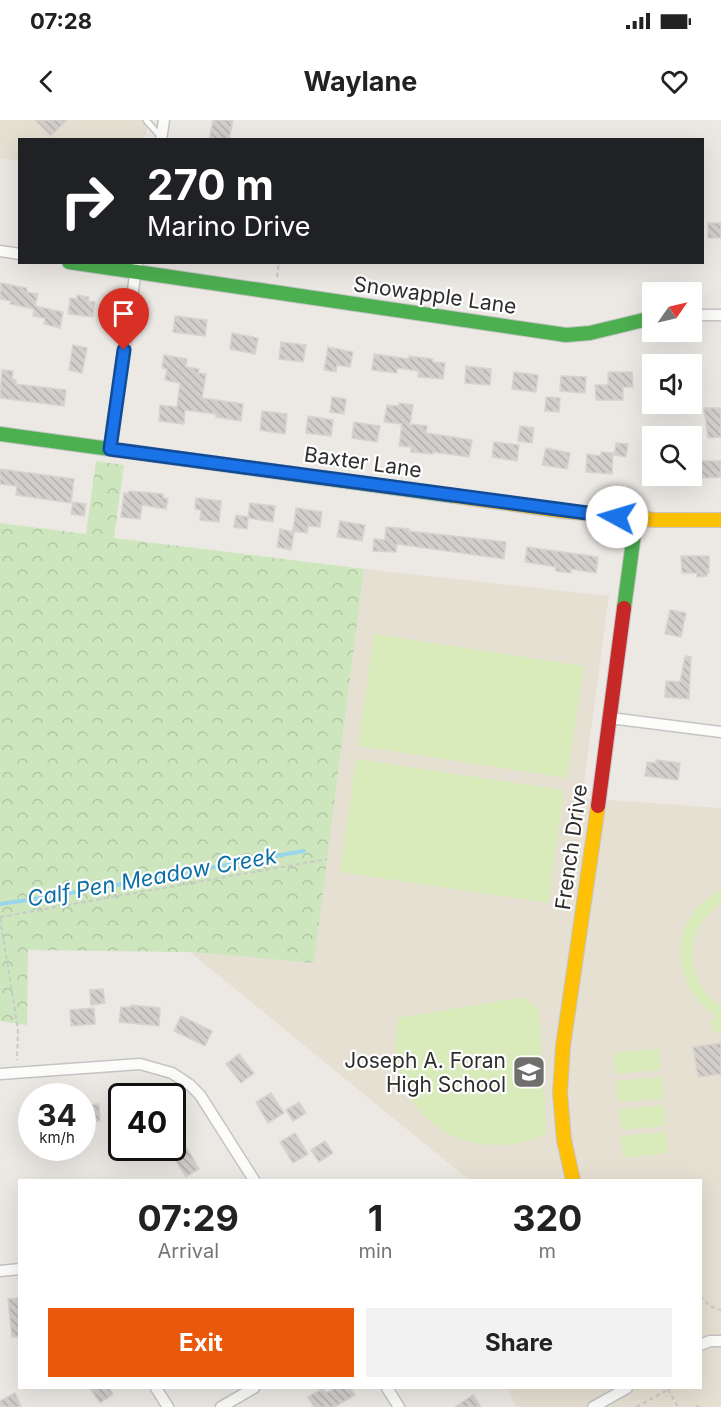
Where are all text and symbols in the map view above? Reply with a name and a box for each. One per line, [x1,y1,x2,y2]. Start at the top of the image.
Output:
text: 07:28 [30,8,92,34]
icon: back [30,65,63,98]
text: Waylane [304,65,417,98]
icon: heart [658,65,691,98]
text: 270 m [147,159,274,210]
icon: right [48,162,126,240]
text: Marino Drive [147,210,310,243]
street label: Snowapple Lane [352,271,518,319]
north arrow [642,282,702,342]
map controls [642,282,702,486]
pin [98,288,149,350]
icon: arrive [107,297,140,330]
button: sound [642,354,702,414]
button: search [642,426,702,486]
street label: Baxter Lane [303,441,423,483]
position arrow [585,485,649,549]
street label: French Drive [550,783,592,911]
water label: Calf Pen Meadow Creek [25,842,280,912]
place label: Joseph A. Foran High School [344,1048,506,1097]
school or university icon: Joseph A. Foran High School [511,1054,547,1090]
speed limit sign: 40 [108,1083,186,1161]
text: 34 [37,1097,77,1133]
text: km/h [39,1128,75,1147]
text: 07:29 [138,1196,239,1240]
text: 1 [368,1196,383,1240]
text: 320 [512,1196,582,1240]
text: Arrival [157,1239,219,1263]
text: min [358,1239,393,1263]
text: m [539,1239,556,1263]
button: Exit [48,1308,354,1377]
button: Share [366,1308,672,1377]

